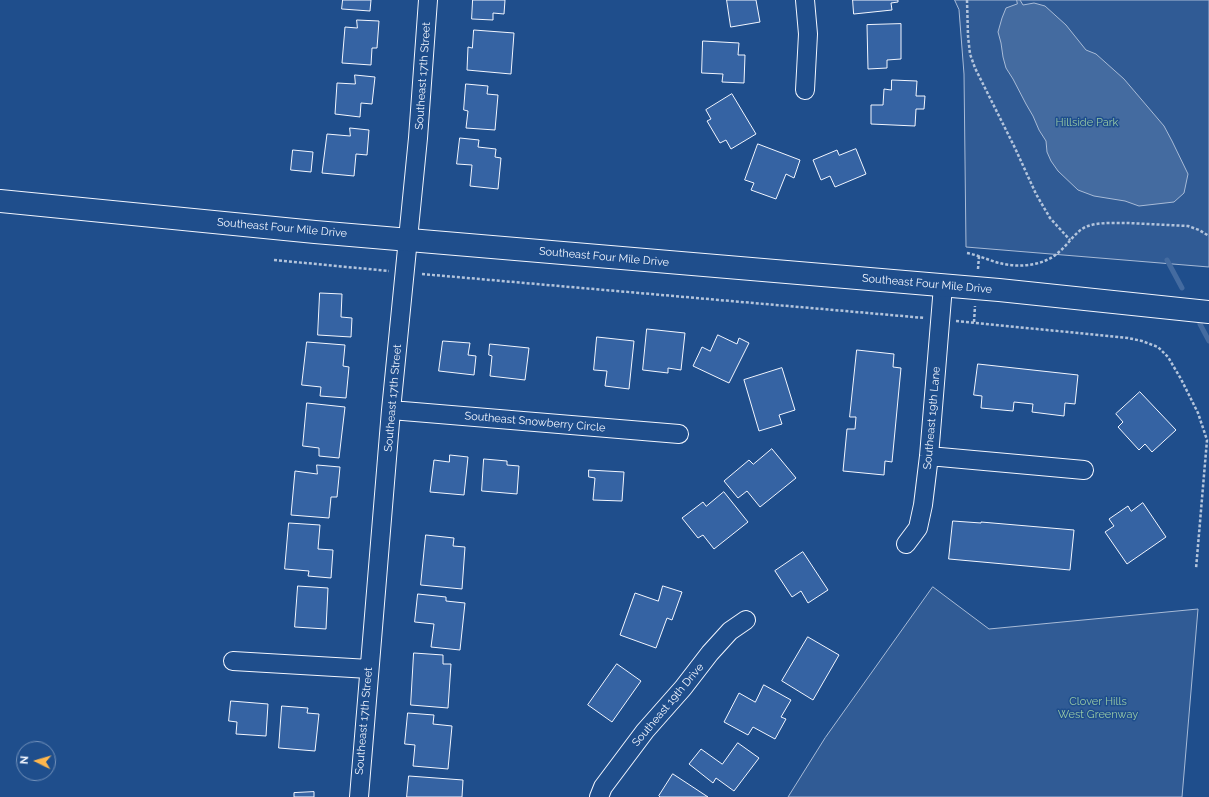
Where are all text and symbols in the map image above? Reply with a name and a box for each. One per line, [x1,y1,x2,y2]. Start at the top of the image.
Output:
street label: Southeast 17th Street [413,22,433,130]
park label: Hillside Park [1056,116,1118,130]
street label: Southeast Four Mile Drive [216,216,348,240]
street label: Southeast Four Mile Drive [538,245,670,269]
street label: Southeast Four Mile Drive [861,272,993,296]
street label: Southeast 17th Street [382,344,404,452]
street label: Southeast 19th Lane [921,366,943,470]
street label: Southeast Snowberry Circle [464,409,606,435]
street label: Southeast 19th Drive [629,661,707,749]
street label: Southeast 17th Street [353,667,375,775]
park label: Clover Hills West Greenway [1058,695,1138,721]
north arrow [16,741,56,781]
text: N [18,755,31,765]

